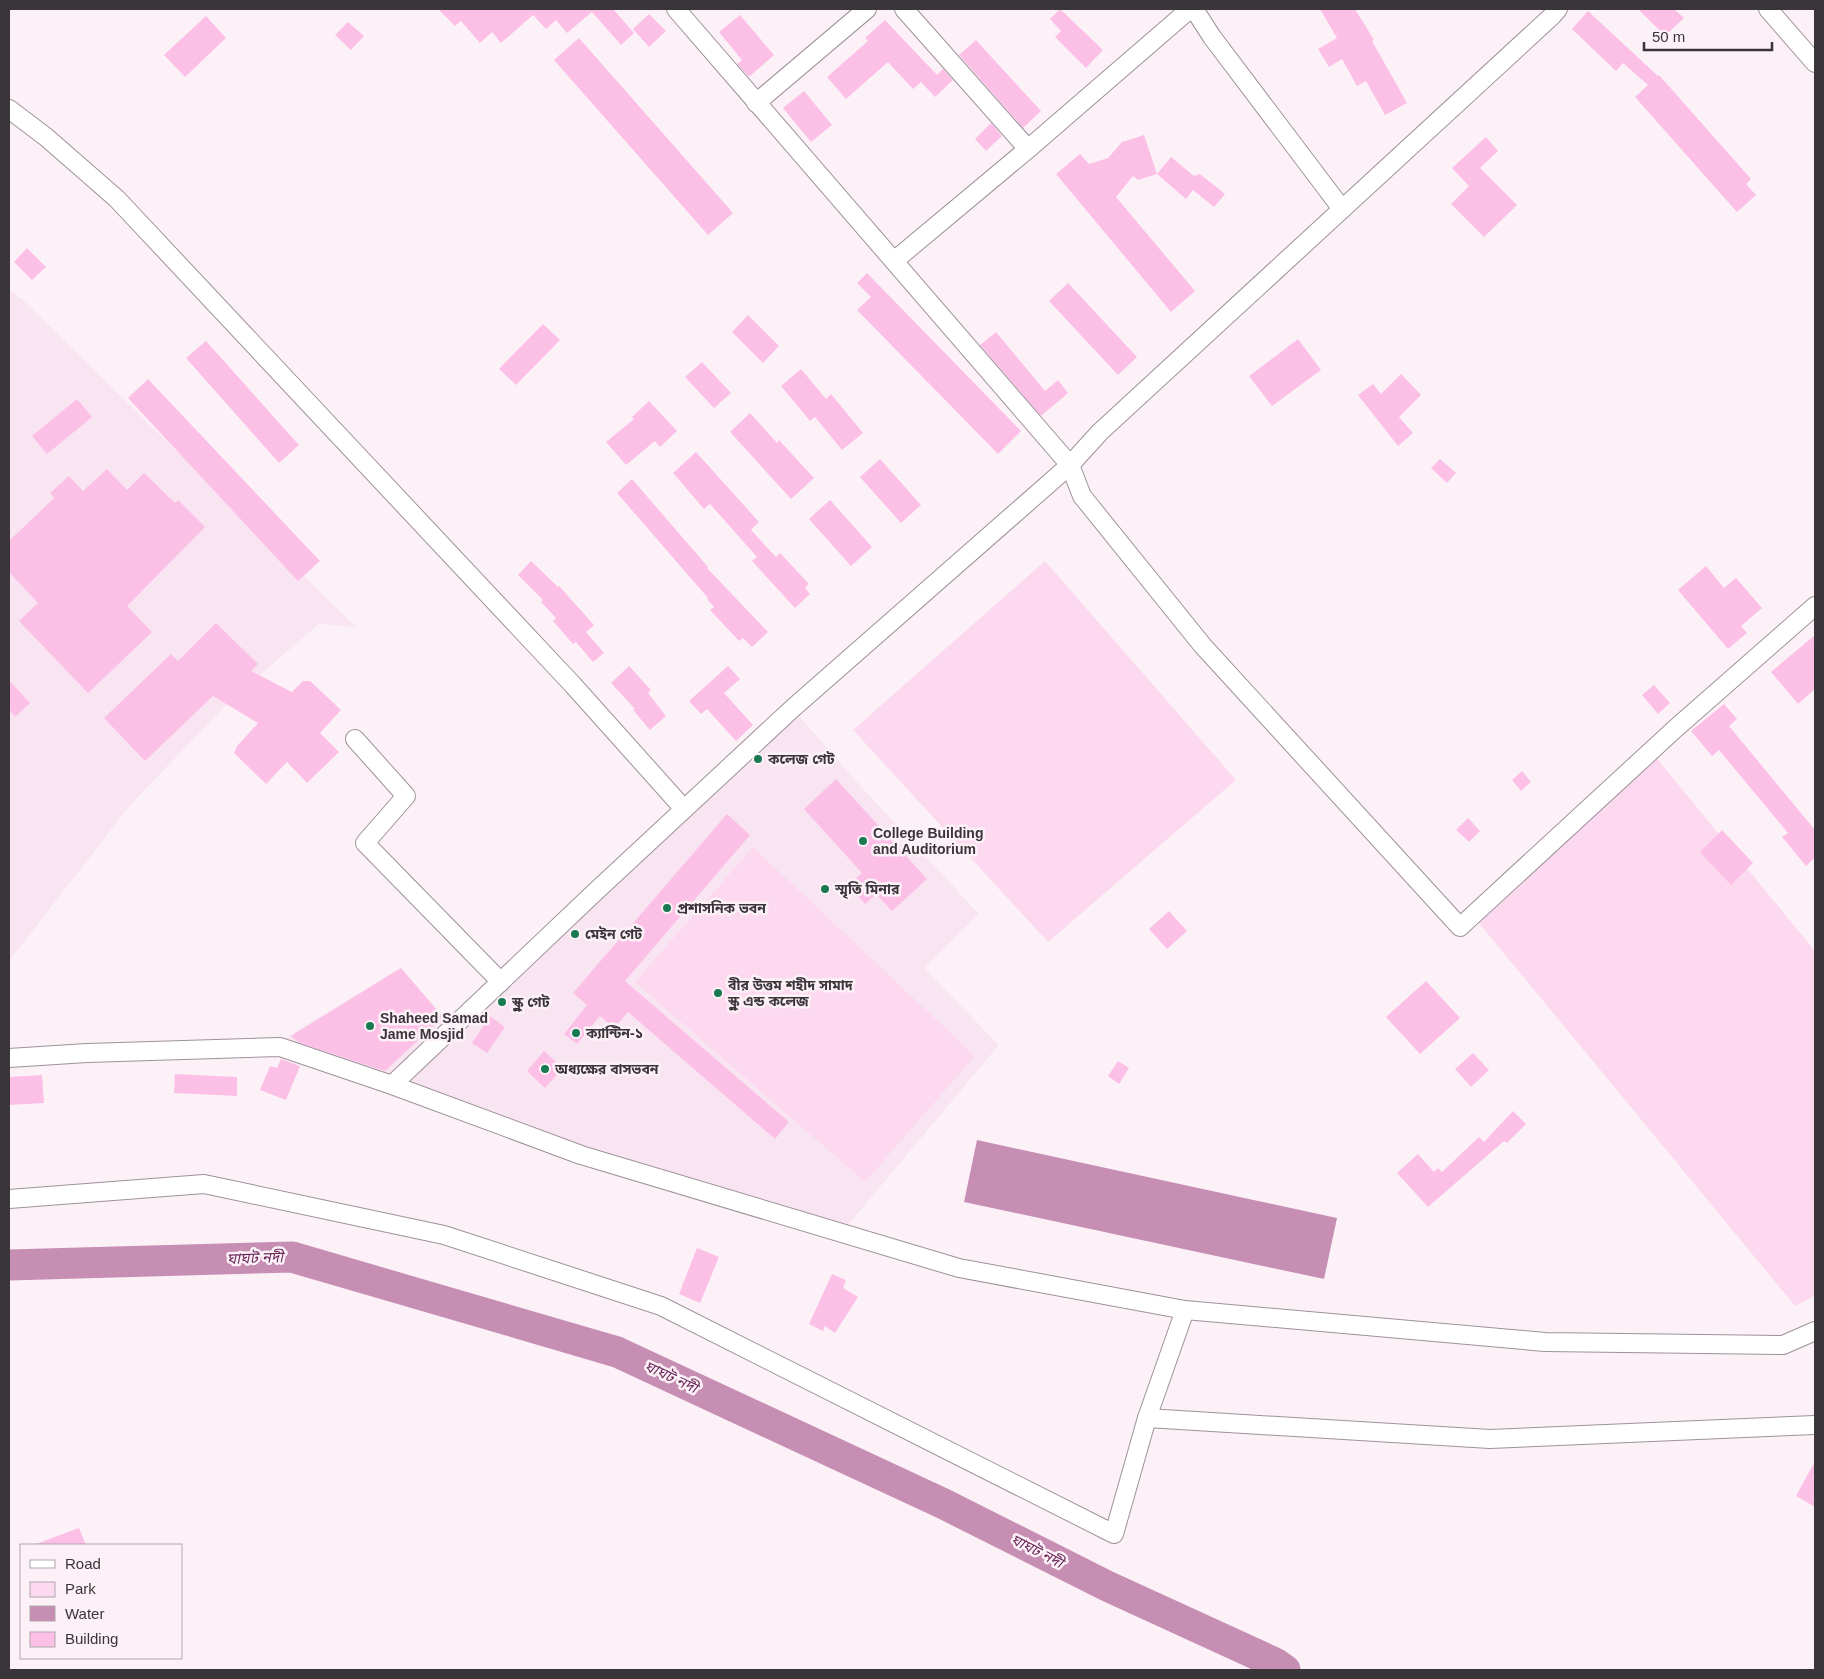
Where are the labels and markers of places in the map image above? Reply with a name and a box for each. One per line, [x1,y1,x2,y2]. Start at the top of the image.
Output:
place label: কলেজ গেট [767,751,835,767]
marker: কলেজ গেট [752,753,764,765]
place label: College Building and Auditorium [873,825,983,857]
marker: College Building and Auditorium [857,835,869,847]
place label: স্মৃতি মিনার [834,881,900,900]
marker: স্মৃতি মিনার [819,883,831,895]
place label: প্রশাসনিক ভবন [677,900,766,916]
marker: প্রশাসনিক ভবন [661,902,673,914]
place label: মেইন গেট [585,926,642,942]
marker: মেইন গেট [569,928,581,940]
place label: বীর উত্তম শহীদ সামাদ স্কুল এন্ড কলেজ [727,977,854,1011]
marker: বীর উত্তম শহীদ সামাদ স্কুল এন্ড কলেজ [712,987,724,999]
place label: স্কুল গেট [511,994,550,1012]
marker: স্কুল গেট [496,996,508,1008]
place label: Shaheed Samad Jame Mosjid [380,1010,488,1042]
marker: Shaheed Samad Jame Mosjid [364,1020,376,1032]
place label: ক্যান্টিন-১ [585,1025,643,1041]
marker: ক্যান্টিন-১ [570,1027,582,1039]
place label: অধ্যক্ষের বাসভবন [554,1061,659,1077]
marker: অধ্যক্ষের বাসভবন [539,1063,551,1075]

